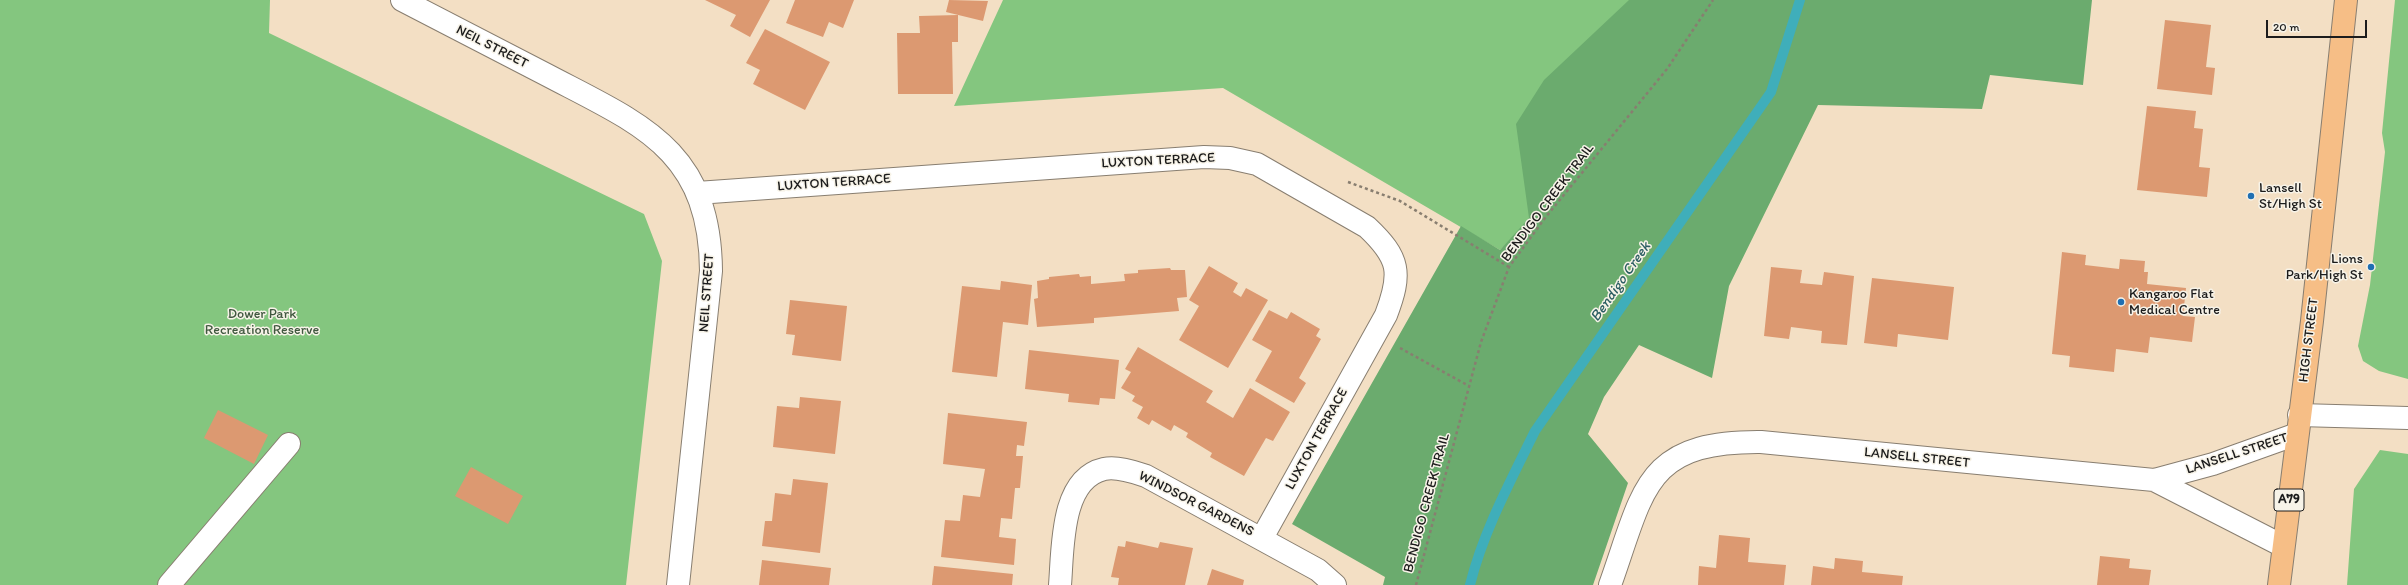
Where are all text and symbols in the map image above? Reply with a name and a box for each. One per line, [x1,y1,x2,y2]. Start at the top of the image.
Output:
scale bar [2268,12,2369,38]
text: 20 m [2273,20,2300,34]
street label: NEIL STREET [453,22,531,72]
street label: BENDIGO CREEK TRAIL [1498,141,1598,265]
street label: LUXTON TERRACE [1101,150,1215,172]
street label: LUXTON TERRACE [777,171,891,195]
place label: Lansell St/High St [2259,180,2322,212]
marker: Lansell St/High St [2246,191,2256,201]
water label: Bendigo Creek [1587,239,1655,325]
place label: Lions Park/High St [2286,251,2363,284]
street label: NEIL STREET [696,253,718,333]
marker: Lions Park/High St [2366,262,2376,272]
place label: Kangaroo Flat Medical Centre [2129,286,2220,318]
marker: Kangaroo Flat Medical Centre [2116,297,2126,307]
street label: HIGH STREET [2295,297,2323,383]
park label: Dower Park Recreation Reserve [205,306,319,338]
street label: LUXTON TERRACE [1282,385,1352,493]
street label: LANSELL STREET [2184,430,2290,478]
street label: BENDIGO CREEK TRAIL [1400,431,1454,575]
street label: LANSELL STREET [1863,444,1971,472]
street label: WINDSOR GARDENS [1135,468,1257,540]
road number: A79 [2274,489,2304,511]

